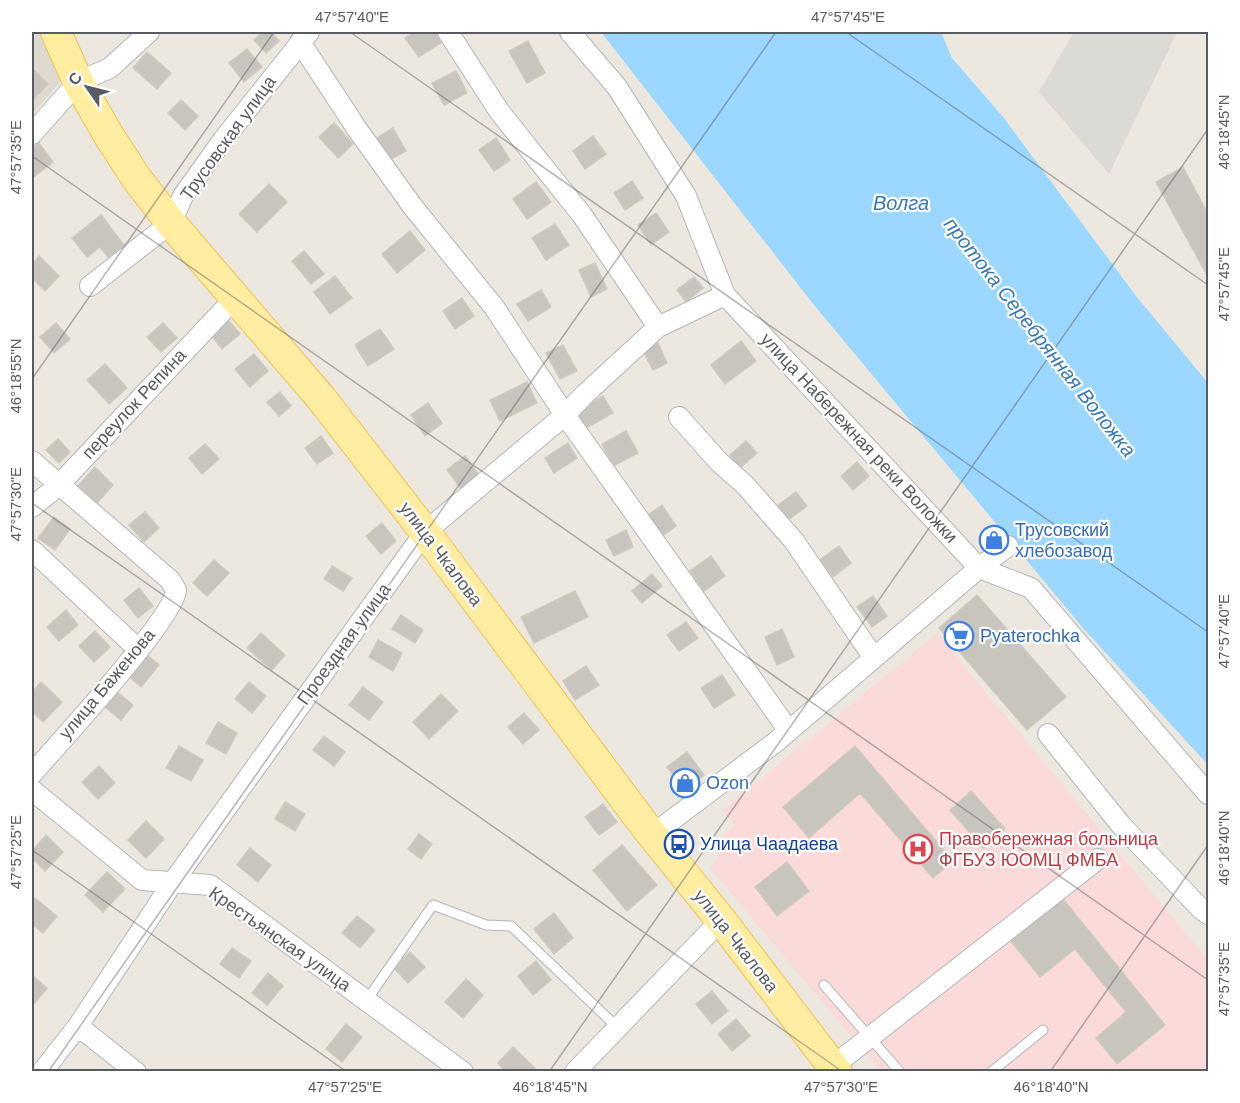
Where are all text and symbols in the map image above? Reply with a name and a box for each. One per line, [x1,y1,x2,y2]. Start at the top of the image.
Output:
text: 47°57'40"E [315,8,389,25]
text: 47°57'45"E [811,8,885,25]
north arrow [57,57,117,117]
text: С [65,69,86,88]
street label: Трусовская улица [176,71,280,204]
text: 46°18'45"N [1215,94,1232,170]
text: 47°57'35"E [7,120,24,194]
water label: Волга [873,192,929,214]
water label: протока Серебрянная Воложка [940,213,1140,461]
text: 47°57'45"E [1215,247,1232,321]
street label: улица Набережная реки Воложки [756,329,962,547]
text: 46°18'55"N [7,338,24,414]
street label: переулок Репина [78,344,191,463]
text: 47°57'30"E [7,467,24,541]
street label: улица Чкалова [395,498,487,611]
place label: Трусовский хлебозавод [1015,520,1113,561]
shop icon: Трусовский хлебозавод [978,524,1010,556]
street label: Проездная улица [293,579,395,709]
text: 47°57'40"E [1215,594,1232,668]
supermarket icon: Pyaterochka [943,620,975,652]
street label: улица Баженова [55,624,160,743]
place label: Pyaterochka [980,626,1081,646]
shop icon: Ozon [669,767,701,799]
place label: Ozon [706,773,749,793]
text: 46°18'40"N [1215,810,1232,886]
text: 47°57'25"E [7,815,24,889]
bus stop icon: Улица Чаадаева [663,828,695,860]
place label: Правобережная больница ФГБУЗ ЮОМЦ ФМБА [939,829,1159,870]
hospital icon: Правобережная больница ФГБУЗ ЮОМЦ ФМБА [902,833,934,865]
place label: Улица Чаадаева [700,834,839,854]
street label: Крестьянская улица [205,883,355,996]
street label: улица Чкалова [690,886,783,997]
text: 47°57'35"E [1215,942,1232,1016]
text: 47°57'25"E [308,1078,382,1095]
text: 46°18'45"N [512,1078,588,1095]
text: 47°57'30"E [804,1078,878,1095]
text: 46°18'40"N [1013,1078,1089,1095]

